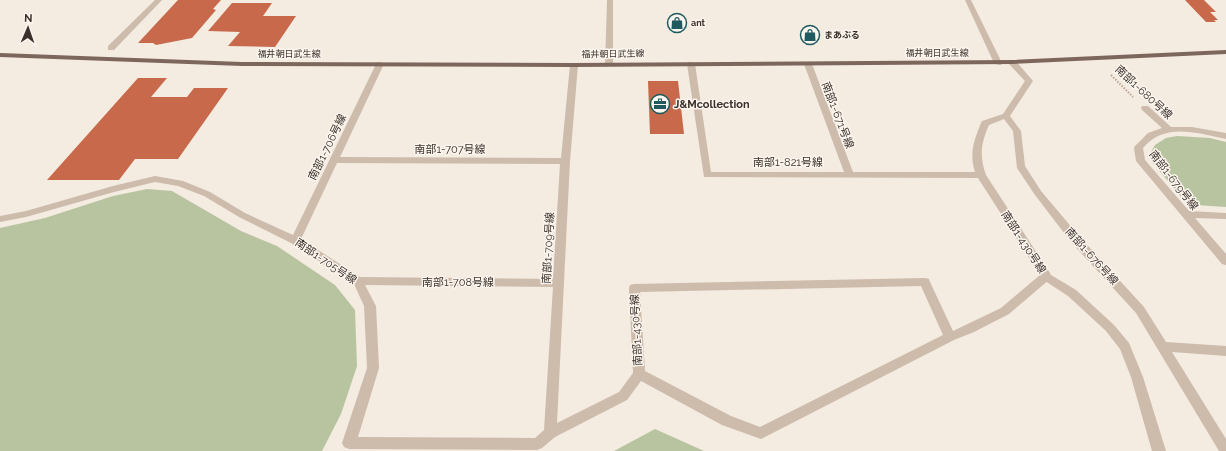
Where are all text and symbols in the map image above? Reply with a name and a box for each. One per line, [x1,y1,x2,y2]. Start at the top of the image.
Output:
north arrow [8,8,48,48]
text: N [24,12,33,25]
shop icon: ant [666,12,688,34]
place label: ant [691,18,706,28]
shop icon: まあぶる [799,24,821,46]
place label: まあぶる [824,30,860,40]
street label: 福井朝日武生線 [581,48,646,60]
street label: 福井朝日武生線 [905,48,969,58]
street label: 福井朝日武生線 [257,49,321,59]
street label: 南部1-680号線 [1112,63,1175,122]
street label: 南部1-671号線 [819,80,856,150]
office icon: J&Mcollection [649,93,671,115]
place label: J&Mcollection [674,98,750,111]
street label: 南部1-706号線 [306,112,349,182]
street label: 南部1-707号線 [414,143,486,156]
street label: 南部1-679号線 [1146,148,1201,213]
street label: 南部1-821号線 [753,156,823,169]
street label: 南部1-430号線 [999,209,1049,276]
street label: 南部1-709号線 [540,212,557,284]
street label: 南部1-676号線 [1063,225,1121,288]
street label: 南部1-705号線 [292,236,359,287]
street label: 南部1-708号線 [422,276,494,289]
street label: 南部1-430号線 [628,294,645,366]

